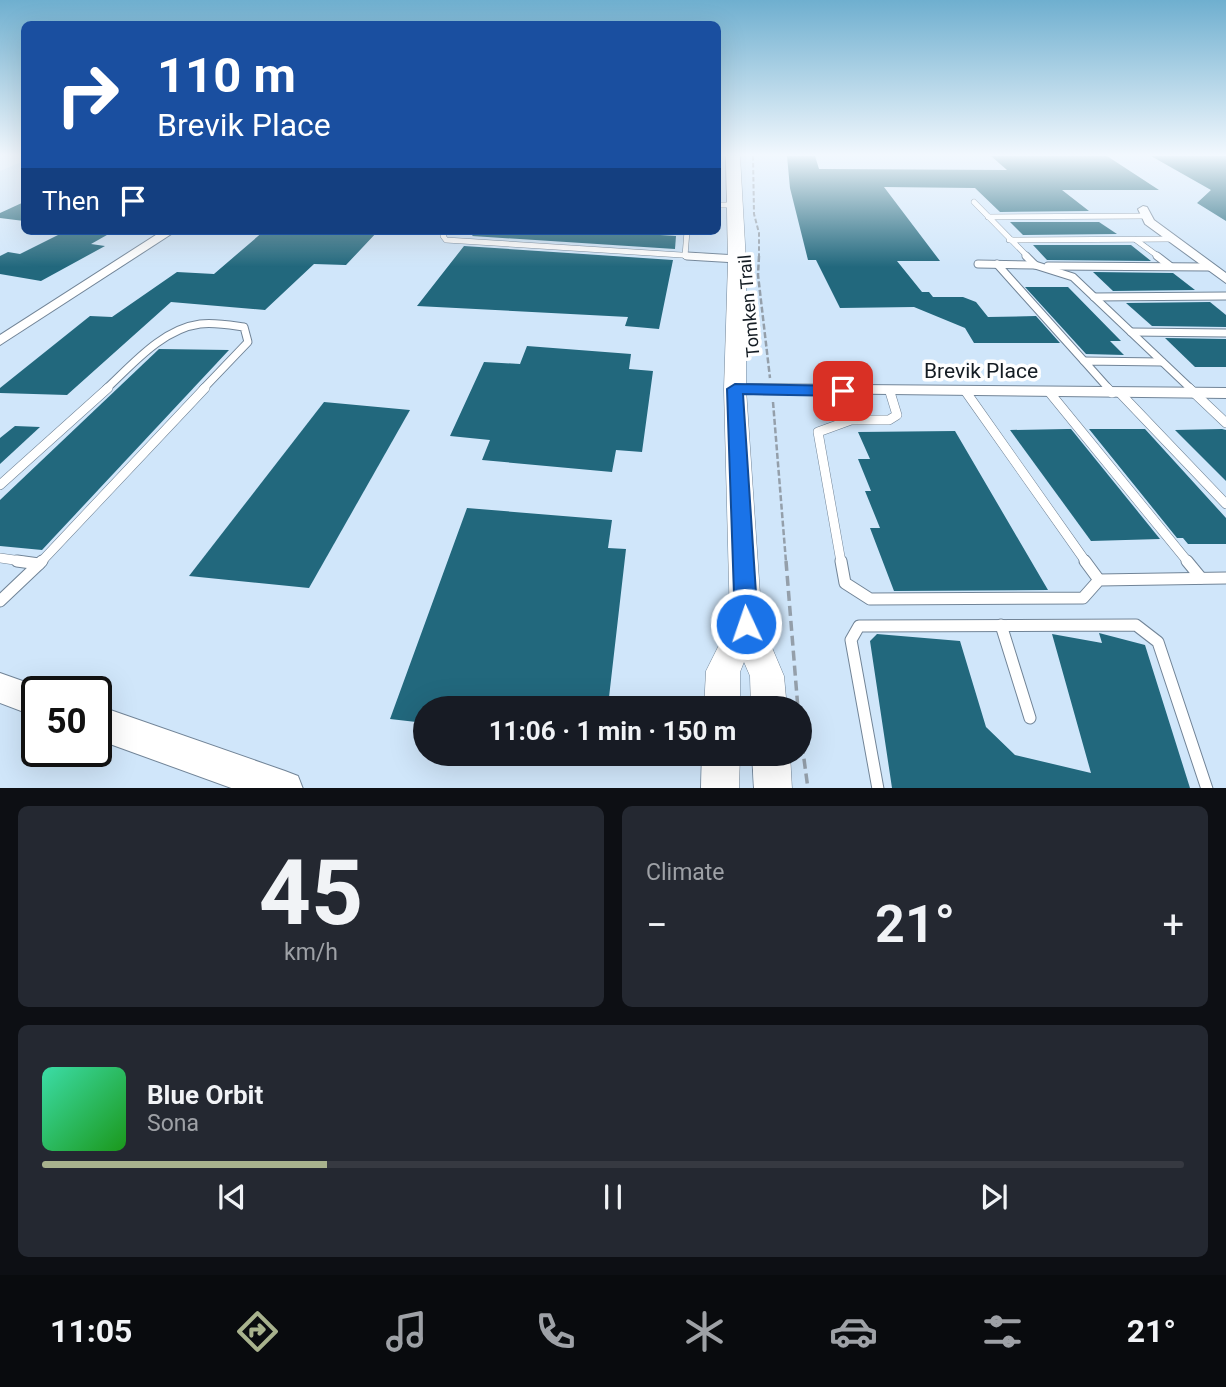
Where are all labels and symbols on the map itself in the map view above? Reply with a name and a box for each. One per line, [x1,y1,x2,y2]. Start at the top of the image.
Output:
street label: Tomken Trail [734,254,763,358]
street label: Brevik Place [924,359,1038,383]
pin [813,361,873,421]
position arrow [709,587,783,661]
speed limit sign: 50 [21,676,112,767]

